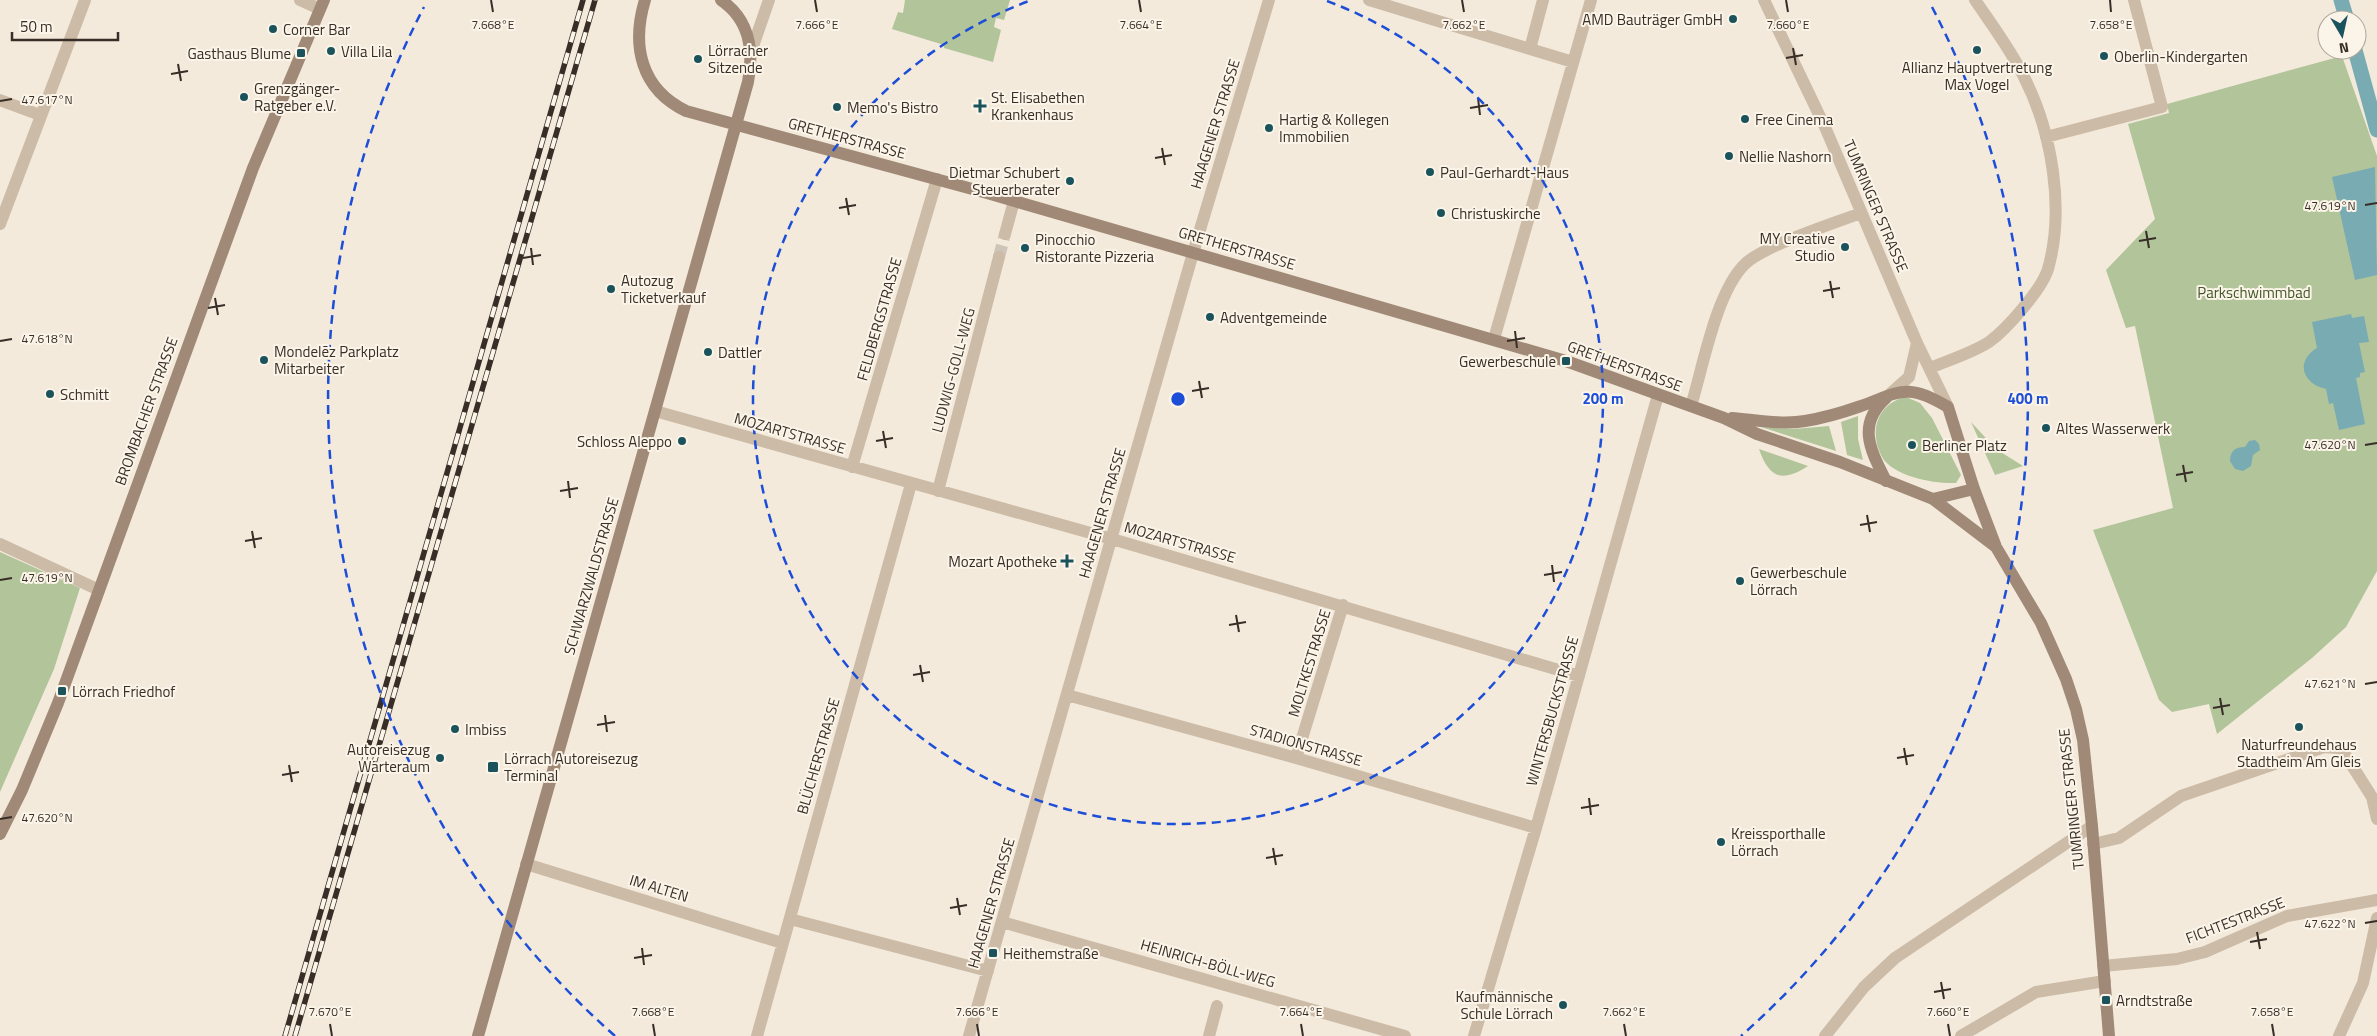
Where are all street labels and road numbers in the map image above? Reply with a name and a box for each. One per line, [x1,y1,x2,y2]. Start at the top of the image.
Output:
street label: HAAGENER STRASSE [1184,56,1246,192]
street label: GRETHERSTRASSE [786,111,908,165]
street label: TUMRINGER STRASSE [1838,136,1914,276]
street label: GRETHERSTRASSE [1176,220,1298,276]
street label: FELDBERGSTRASSE [850,254,908,384]
street label: LUDWIG-GOLL-WEG [925,305,981,435]
street label: BROMBACHER STRASSE [108,334,184,488]
street label: GRETHERSTRASSE [1564,335,1686,397]
street label: MOZARTSTRASSE [732,406,848,460]
street label: HAAGENER STRASSE [1072,445,1132,581]
street label: SCHWARZWALDSTRASSE [557,495,625,657]
street label: MOZARTSTRASSE [1122,515,1238,569]
street label: MOLTKESTRASSE [1282,606,1336,720]
street label: WINTERSBUCKSTRASSE [1520,633,1584,789]
street label: BLÜCHERSTRASSE [790,695,846,817]
street label: STADIONSTRASSE [1247,718,1365,772]
street label: TUMRINGER STRASSE [2052,727,2090,871]
street label: HAAGENER STRASSE [961,835,1021,971]
street label: IM ALTEN [627,868,691,908]
street label: FICHTESTRASSE [2182,891,2288,949]
street label: HEINRICH-BÖLL-WEG [1138,933,1278,993]

